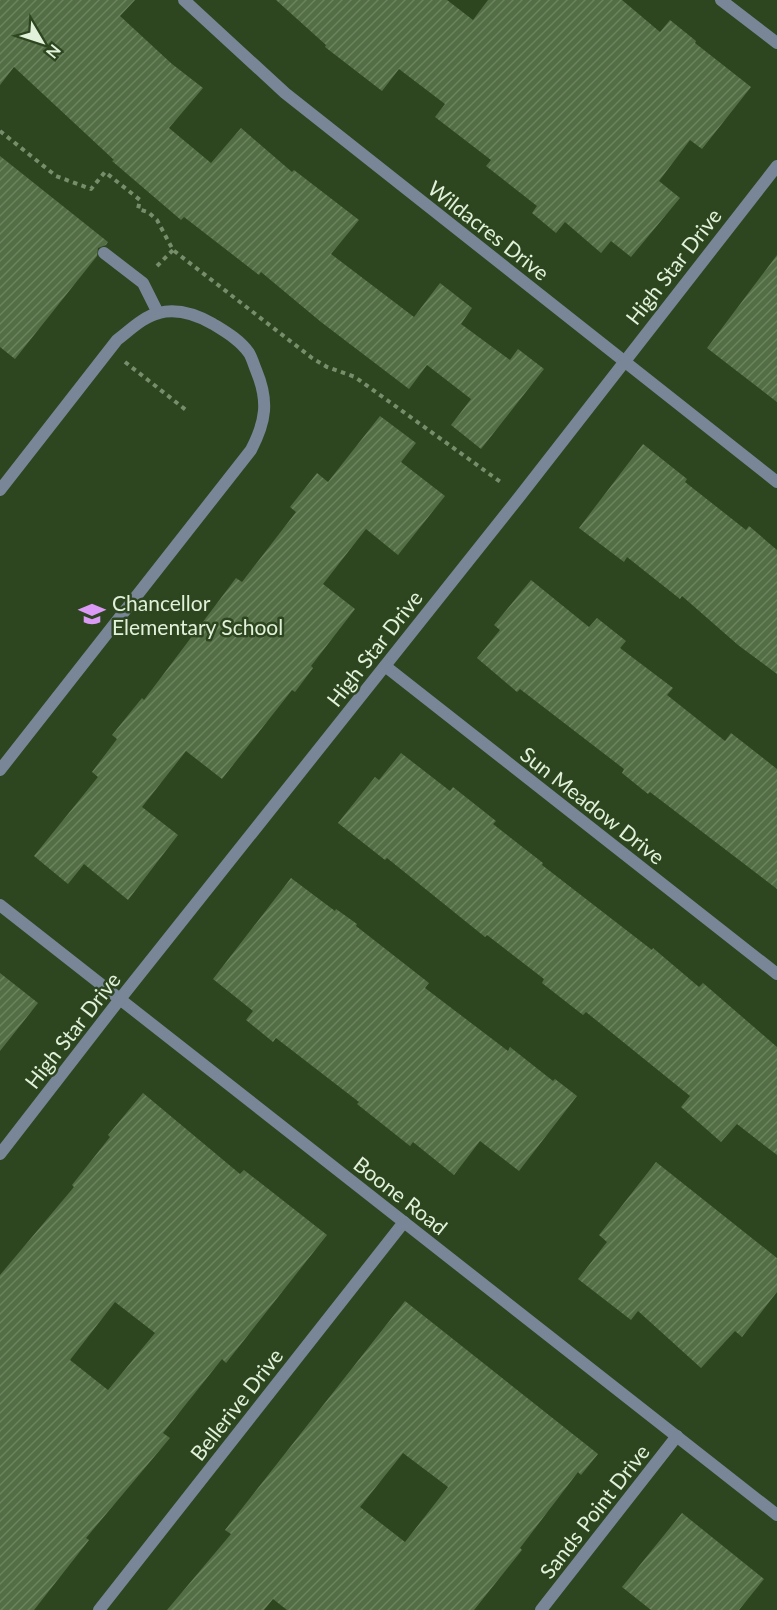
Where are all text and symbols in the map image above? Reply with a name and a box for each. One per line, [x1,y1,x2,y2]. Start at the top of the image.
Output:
north arrow [12,12,72,72]
text: N [43,41,65,63]
street label: Wildacres Drive [423,175,555,285]
street label: High Star Drive [620,203,726,329]
street label: High Star Drive [321,585,427,711]
place label: Chancellor Elementary School [112,590,283,639]
school or university icon: Chancellor Elementary School [77,599,107,629]
street label: Sun Meadow Drive [516,741,670,869]
street label: High Star Drive [19,967,125,1093]
street label: Boone Road [349,1151,453,1239]
street label: Bellerive Drive [185,1343,287,1465]
street label: Sands Point Drive [534,1439,654,1583]

